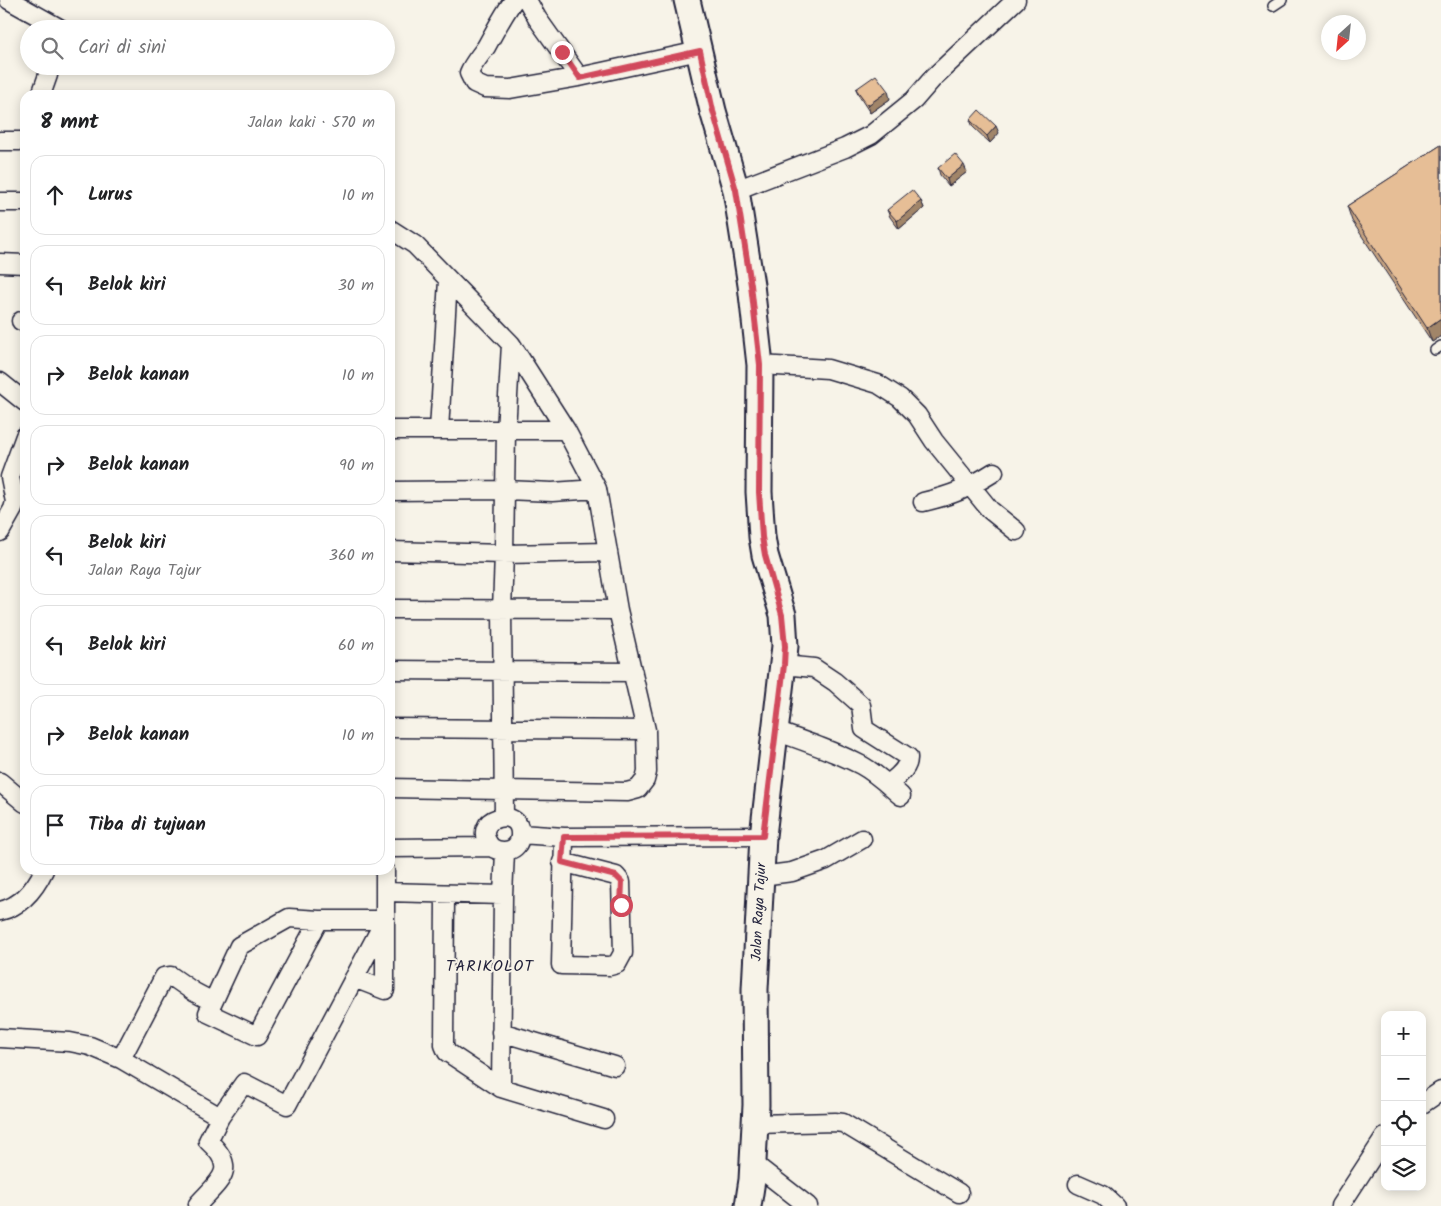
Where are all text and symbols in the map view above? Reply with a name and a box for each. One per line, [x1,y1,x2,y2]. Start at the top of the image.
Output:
north arrow [1321,15,1366,60]
search box [20,20,395,75]
text: Cari di sini [78,33,166,63]
icon: search [38,34,66,62]
route end [551,41,574,64]
text: 8 mnt [40,106,99,139]
text: Jalan kaki · 570 m [248,110,375,135]
text: Lurus [88,180,133,210]
icon: ahead [41,181,69,209]
text: 10 m [342,183,374,208]
text: Belok kiri [88,270,166,300]
icon: left [41,271,69,299]
text: 30 m [338,273,374,298]
text: Belok kanan [88,360,189,390]
icon: right [41,361,69,389]
text: 10 m [342,363,374,388]
text: Belok kanan [88,450,189,480]
icon: right [41,451,69,479]
text: 90 m [339,453,374,478]
text: Belok kiri [88,528,166,558]
icon: left [41,541,69,569]
text: 360 m [329,543,374,568]
text: Jalan Raya Tajur [88,558,201,583]
text: Belok kiri [88,630,166,660]
icon: left [41,631,69,659]
text: 60 m [338,633,374,658]
text: Belok kanan [88,720,189,750]
icon: right [41,721,69,749]
text: 10 m [342,723,374,748]
text: Tiba di tujuan [88,810,206,840]
icon: arrive [41,811,69,839]
street label: Jalan Raya Tajur [745,861,773,962]
route start [610,894,633,917]
district label: TARIKOLOT [446,954,534,979]
map controls [1381,1011,1426,1191]
button: + [1381,1011,1426,1056]
button: − [1381,1056,1426,1101]
button: locate [1381,1101,1426,1146]
button: layers [1381,1146,1426,1191]

